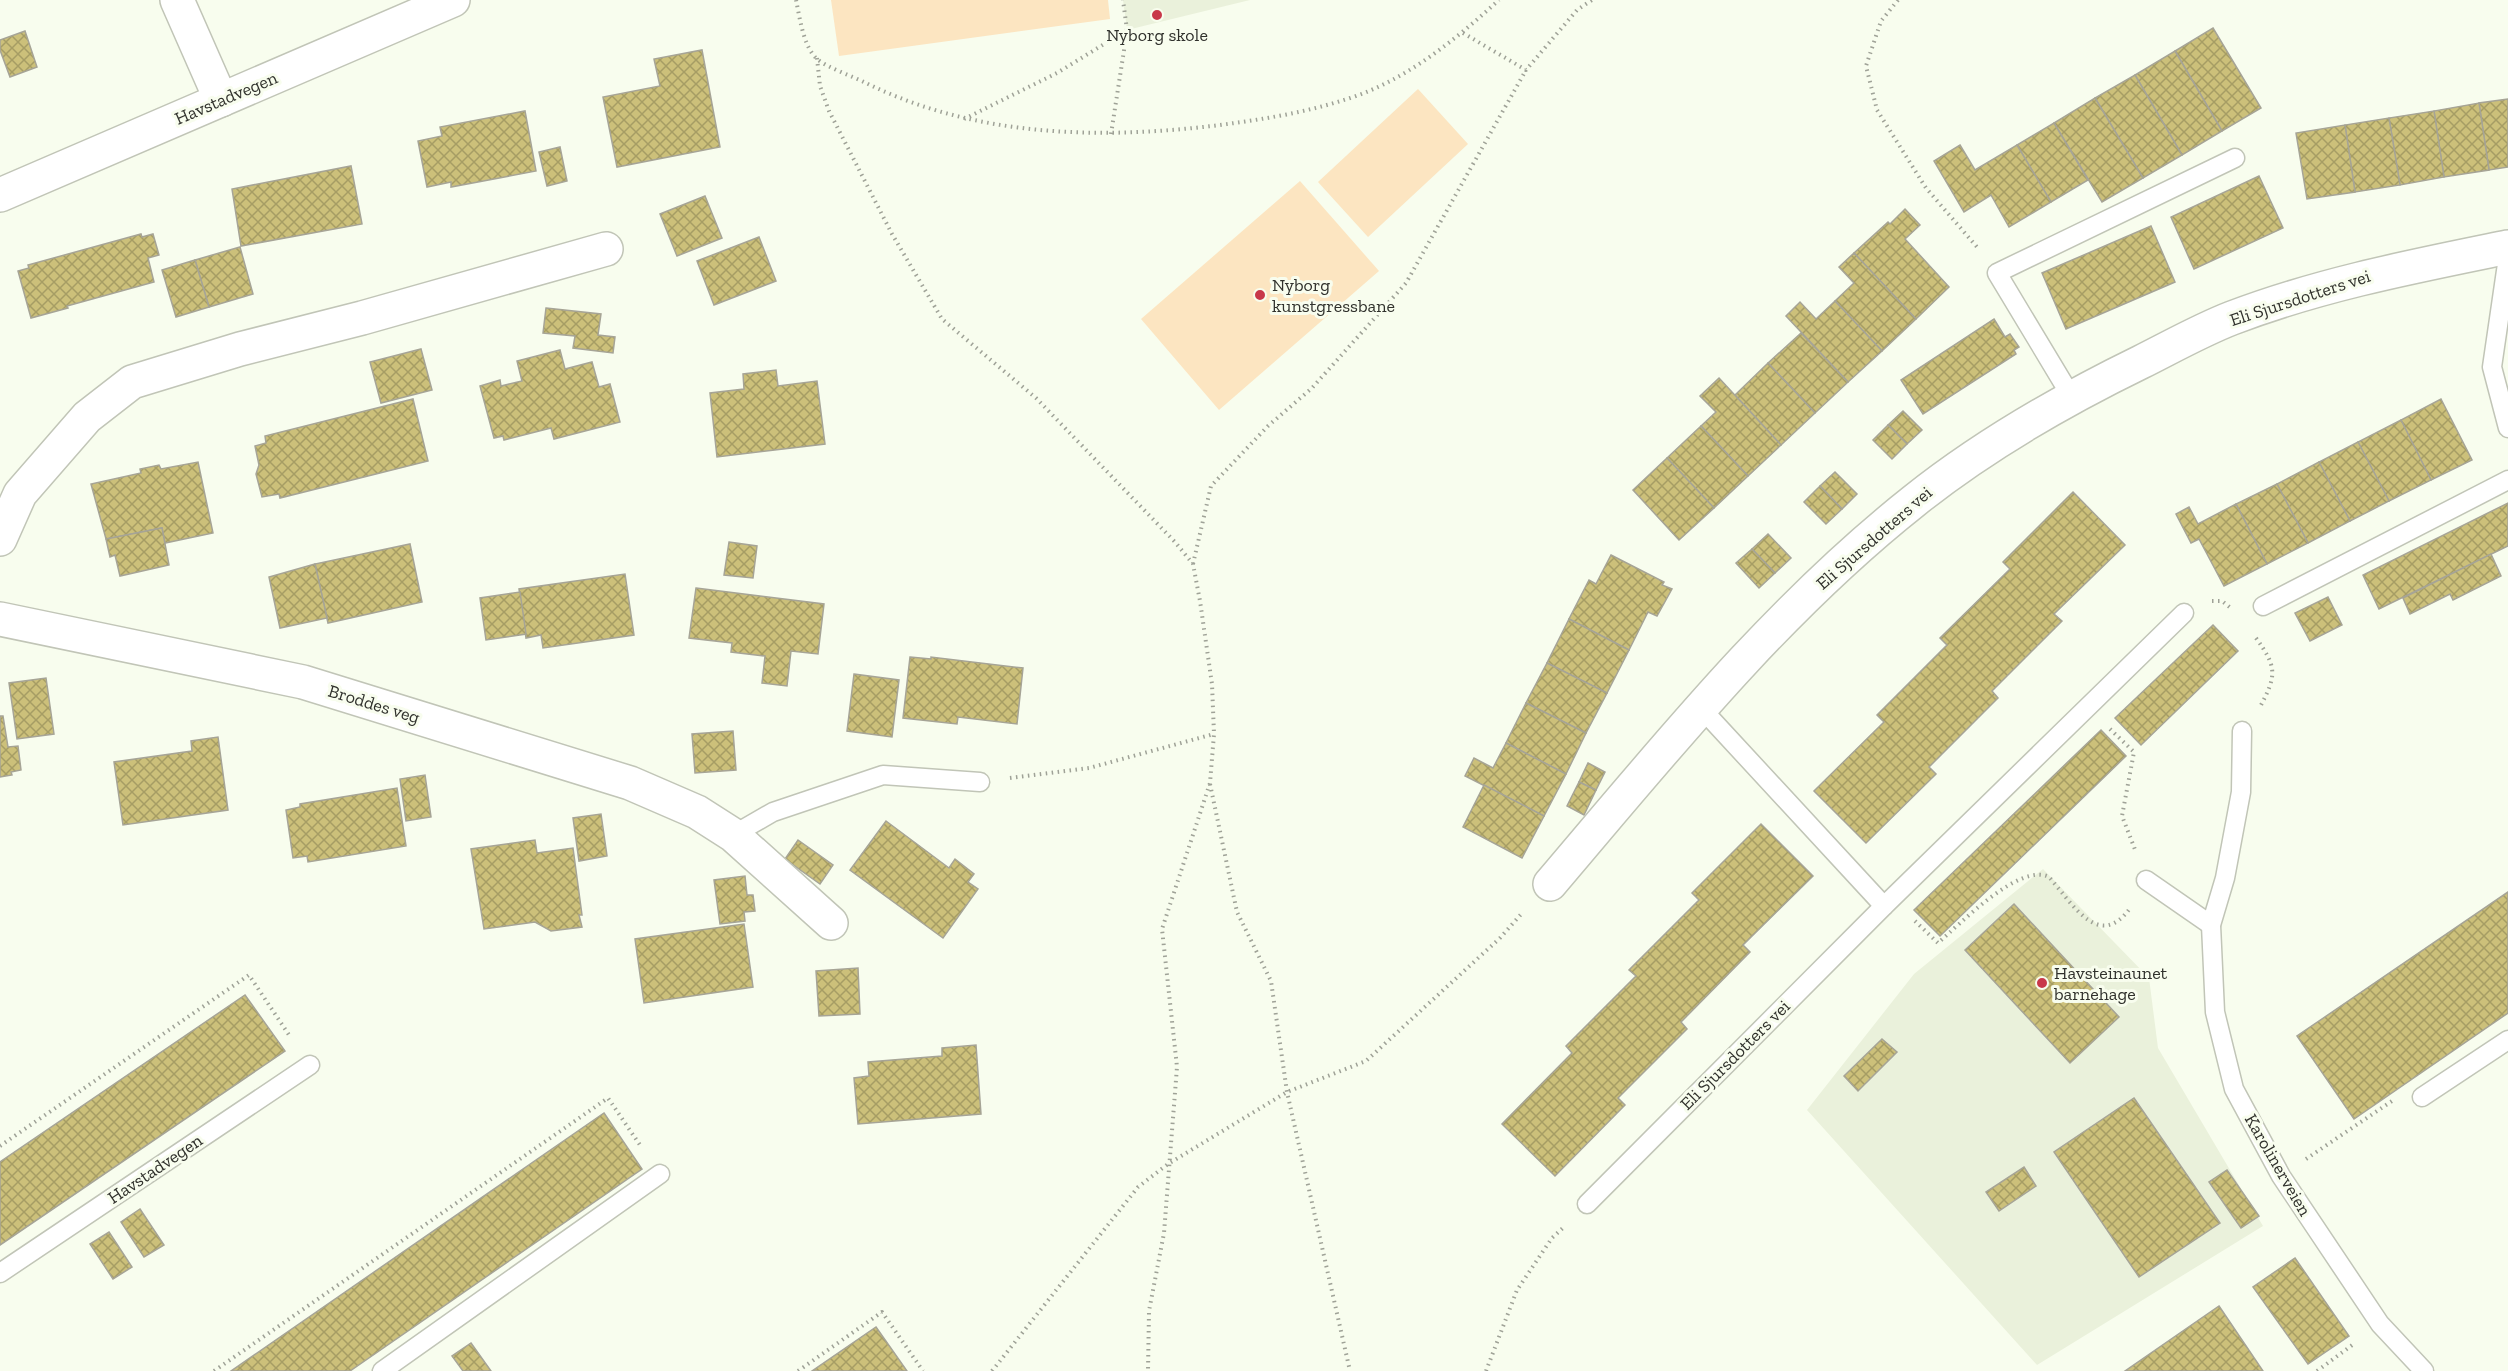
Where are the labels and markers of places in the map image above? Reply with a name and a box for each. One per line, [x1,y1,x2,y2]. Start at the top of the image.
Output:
marker: Nyborg skole [1150,8,1164,22]
place label: Nyborg skole [1106,24,1208,46]
place label: Nyborg kunstgressbane [1272,274,1395,317]
marker: Nyborg kunstgressbane [1253,288,1267,302]
place label: Havsteinaunet barnehage [2053,962,2168,1005]
marker: Havsteinaunet barnehage [2035,976,2049,990]

